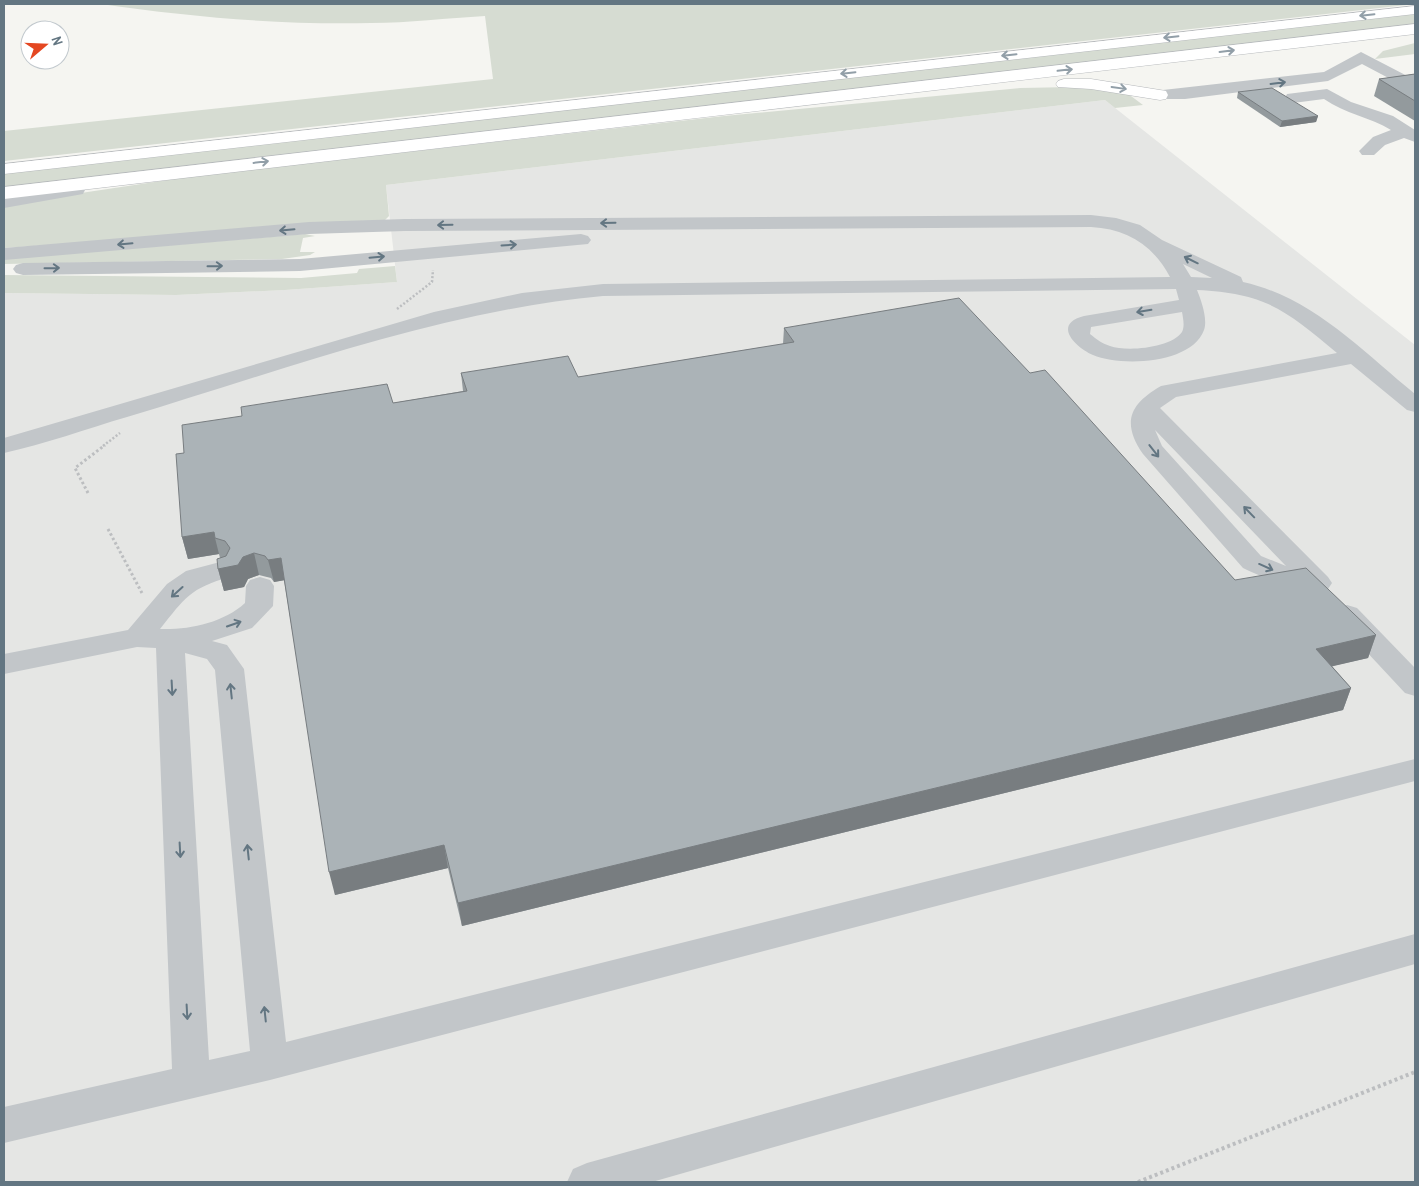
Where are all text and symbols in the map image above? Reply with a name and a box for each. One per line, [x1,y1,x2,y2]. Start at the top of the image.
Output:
one-way arrow [1359,10,1375,20]
north arrow [20,20,70,70]
one-way arrow [1163,32,1179,42]
text: N [47,34,67,48]
one-way arrow [1219,46,1235,56]
one-way arrow [1001,50,1017,60]
one-way arrow [1057,65,1073,75]
one-way arrow [840,68,856,78]
one-way arrow [1270,77,1286,87]
one-way arrow [1110,83,1126,93]
one-way arrow [252,157,268,167]
one-way arrow [600,218,616,228]
one-way arrow [437,220,453,229]
one-way arrow [279,226,295,235]
one-way arrow [117,239,133,248]
one-way arrow [501,240,517,250]
one-way arrow [369,253,385,262]
one-way arrow [1184,255,1199,264]
one-way arrow [206,261,223,271]
one-way arrow [44,264,60,273]
one-way arrow [1136,306,1152,316]
one-way arrow [1149,444,1160,457]
one-way arrow [1242,506,1255,518]
one-way arrow [1258,563,1273,573]
one-way arrow [170,586,183,597]
one-way arrow [226,619,241,628]
one-way arrow [168,680,177,696]
one-way arrow [226,683,236,699]
one-way arrow [175,842,184,858]
one-way arrow [243,845,253,861]
one-way arrow [183,1004,192,1020]
one-way arrow [260,1006,269,1022]

